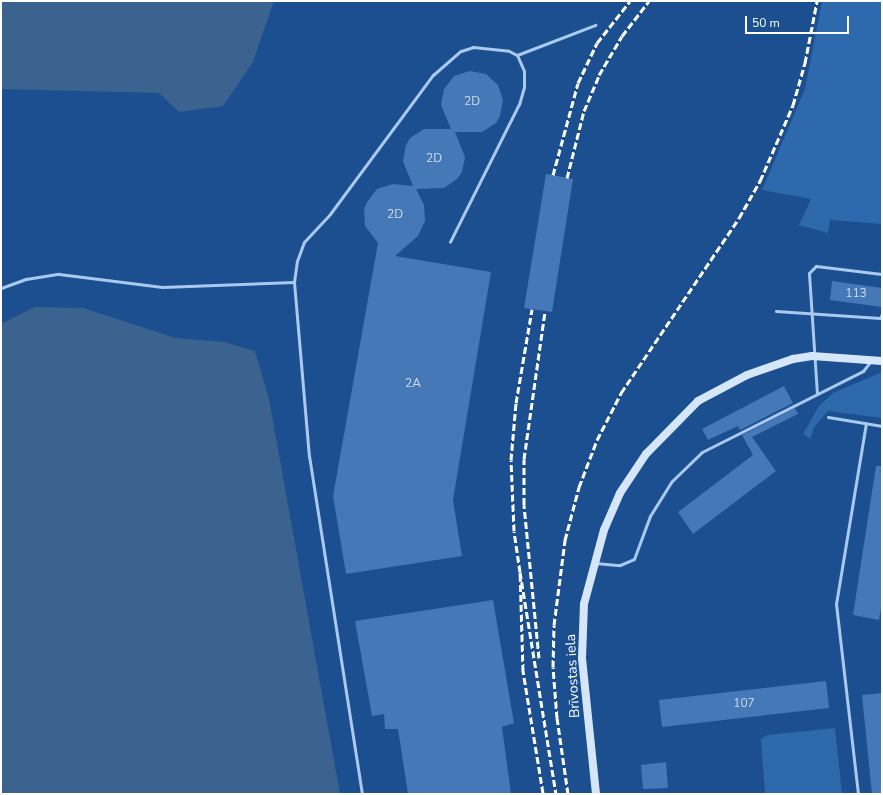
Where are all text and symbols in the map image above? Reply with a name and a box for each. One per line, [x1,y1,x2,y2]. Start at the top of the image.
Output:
scale bar [747,8,851,34]
text: 50 m [752,15,780,31]
house number: 2D [464,95,480,109]
house number: 2D [426,152,442,166]
house number: 2D [387,208,403,222]
house number: 113 [845,287,867,301]
house number: 2A [405,377,421,391]
street label: Brīvostas iela [562,634,584,718]
house number: 107 [733,697,755,711]

